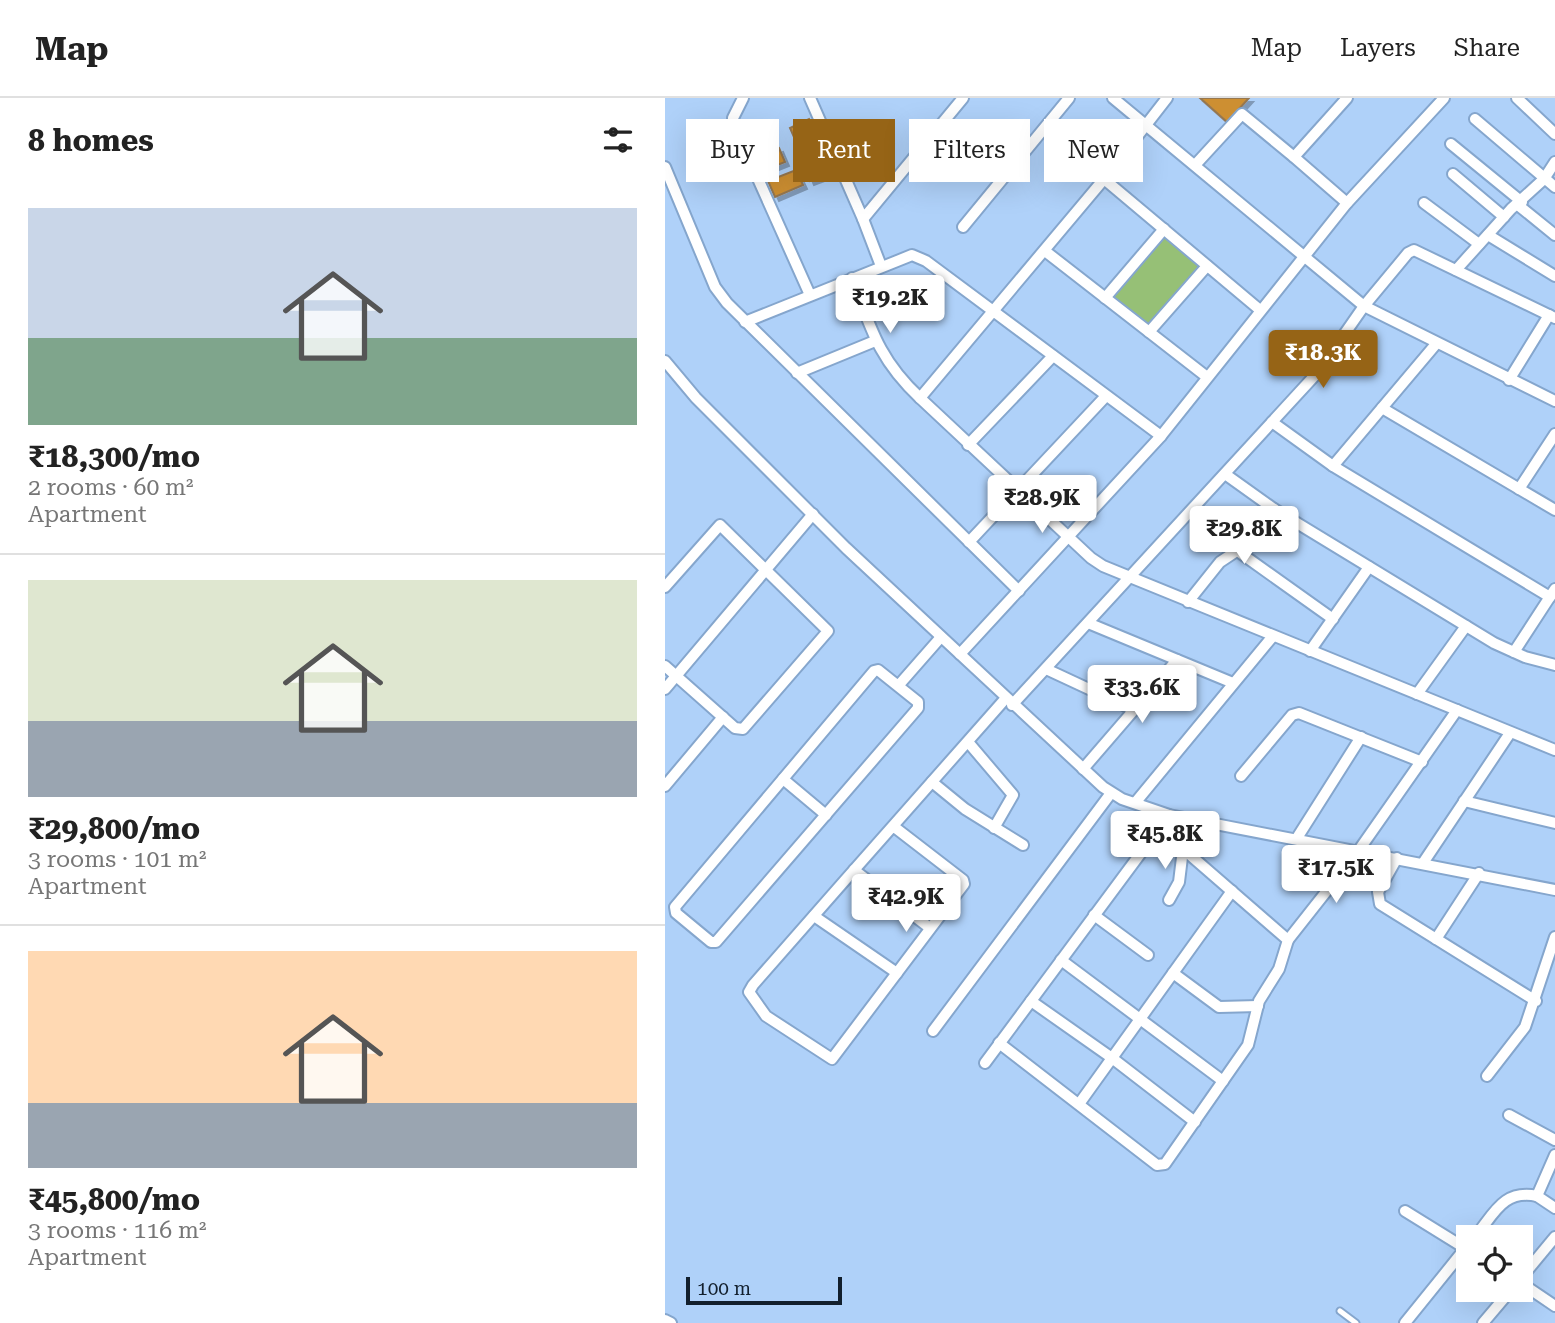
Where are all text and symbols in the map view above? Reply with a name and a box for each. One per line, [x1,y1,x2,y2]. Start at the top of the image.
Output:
text: Map [35,29,109,68]
text: Map [1251,34,1302,62]
text: Layers [1340,34,1416,62]
text: Share [1454,34,1520,62]
chip: Buy [686,119,779,182]
chip: Rent [793,119,895,182]
chip: Filters [909,119,1030,182]
chip: New [1044,119,1143,182]
icon: filters [599,121,637,159]
text: 8 homes [28,123,154,158]
icon: home [270,253,396,379]
pin: ₹19.2K [833,275,947,335]
text: ₹19.2K [852,284,928,311]
pin: ₹18.3K [1266,330,1380,390]
text: ₹18.3K [1285,339,1361,366]
text: ₹18,300/mo [28,439,200,474]
text: 2 rooms · 60 m² [28,474,194,501]
pin: ₹28.9K [985,476,1099,535]
text: ₹28.9K [1004,484,1080,511]
text: Apartment [28,501,147,528]
pin: ₹29.8K [1187,506,1301,566]
text: ₹29.8K [1206,515,1282,542]
icon: home [270,625,396,751]
pin: ₹33.6K [1085,666,1199,725]
text: ₹33.6K [1104,674,1180,701]
text: ₹29,800/mo [28,811,200,846]
pin: ₹45.8K [1108,812,1222,871]
text: ₹45.8K [1127,820,1203,847]
text: 3 rooms · 101 m² [28,846,206,873]
pin: ₹17.5K [1279,846,1393,905]
text: ₹17.5K [1298,854,1374,881]
text: Apartment [28,873,147,900]
pin: ₹42.9K [849,874,963,934]
text: ₹42.9K [868,883,944,910]
icon: home [270,996,396,1122]
text: ₹45,800/mo [28,1182,200,1217]
text: 3 rooms · 116 m² [28,1217,206,1244]
map controls [1456,1225,1533,1302]
button: locate [1456,1225,1533,1302]
text: Apartment [28,1244,147,1271]
scale bar [686,1274,842,1306]
text: 100 m [697,1277,751,1300]

